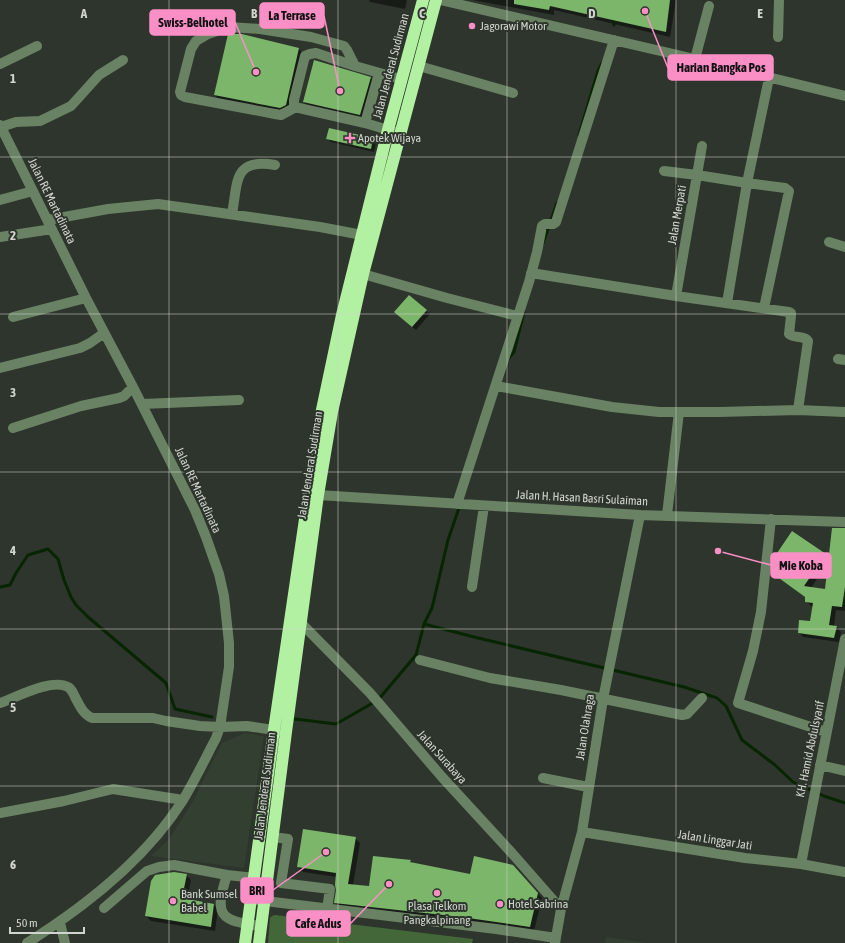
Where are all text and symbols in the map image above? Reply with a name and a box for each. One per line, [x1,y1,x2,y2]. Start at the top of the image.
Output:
callout: La Terrase [260,3,324,28]
text: A [80,6,88,21]
text: B [251,6,258,21]
text: C [419,6,425,21]
text: D [588,6,596,21]
text: E [757,6,763,21]
text: La Terrase [268,8,316,23]
callout: Swiss-Belhotel [150,10,235,35]
street label: Jalan Jenderal Sudirman [370,12,412,120]
text: Swiss-Belhotel [158,15,228,30]
place label: Jagorawi Motor [480,19,547,33]
marker: Jagorawi Motor [467,21,477,31]
callout: Harian Bangka Pos [668,55,773,80]
text: Harian Bangka Pos [676,60,766,75]
text: 1 [10,71,16,86]
place label: Apotek Wijaya [358,131,421,145]
marker: Apotek Wijaya [345,133,355,143]
street label: Jalan RE Martadinata [25,156,79,246]
street label: Jalan Merpati [665,184,689,246]
text: 2 [10,228,16,243]
text: 3 [10,385,16,400]
street label: Jalan Jenderal Sudirman [295,410,325,520]
street label: Jalan RE Martadinata [172,445,224,535]
street label: Jalan H. Hasan Basri Sulaiman [516,488,648,508]
text: 4 [9,543,16,558]
callout: Mie Koba [771,553,831,578]
text: Mie Koba [779,558,823,573]
street label: Jalan Olahraga [573,693,597,761]
street label: KH. Hamid Abdulsyarif [793,699,827,799]
text: 5 [10,700,16,715]
street label: Jalan Surabaya [414,727,470,787]
street label: Jalan Jenderal Sudirman [251,731,279,841]
street label: Jalan Linggar Jati [677,827,753,853]
text: 6 [10,857,16,872]
callout: BRI [241,878,273,903]
text: BRI [249,883,265,898]
place label: Bank Sumsel Babel [181,887,238,915]
marker: Plasa Telkom Pangkalpinang [432,888,442,898]
marker: Bank Sumsel Babel [168,896,178,906]
place label: Hotel Sabrina [508,897,568,911]
place label: Plasa Telkom Pangkalpinang [403,899,471,927]
marker: Hotel Sabrina [495,899,505,909]
scale bar [10,909,84,935]
callout: Cafe Adus [287,911,350,936]
text: 50 m [16,916,38,930]
text: Cafe Adus [295,916,342,931]

